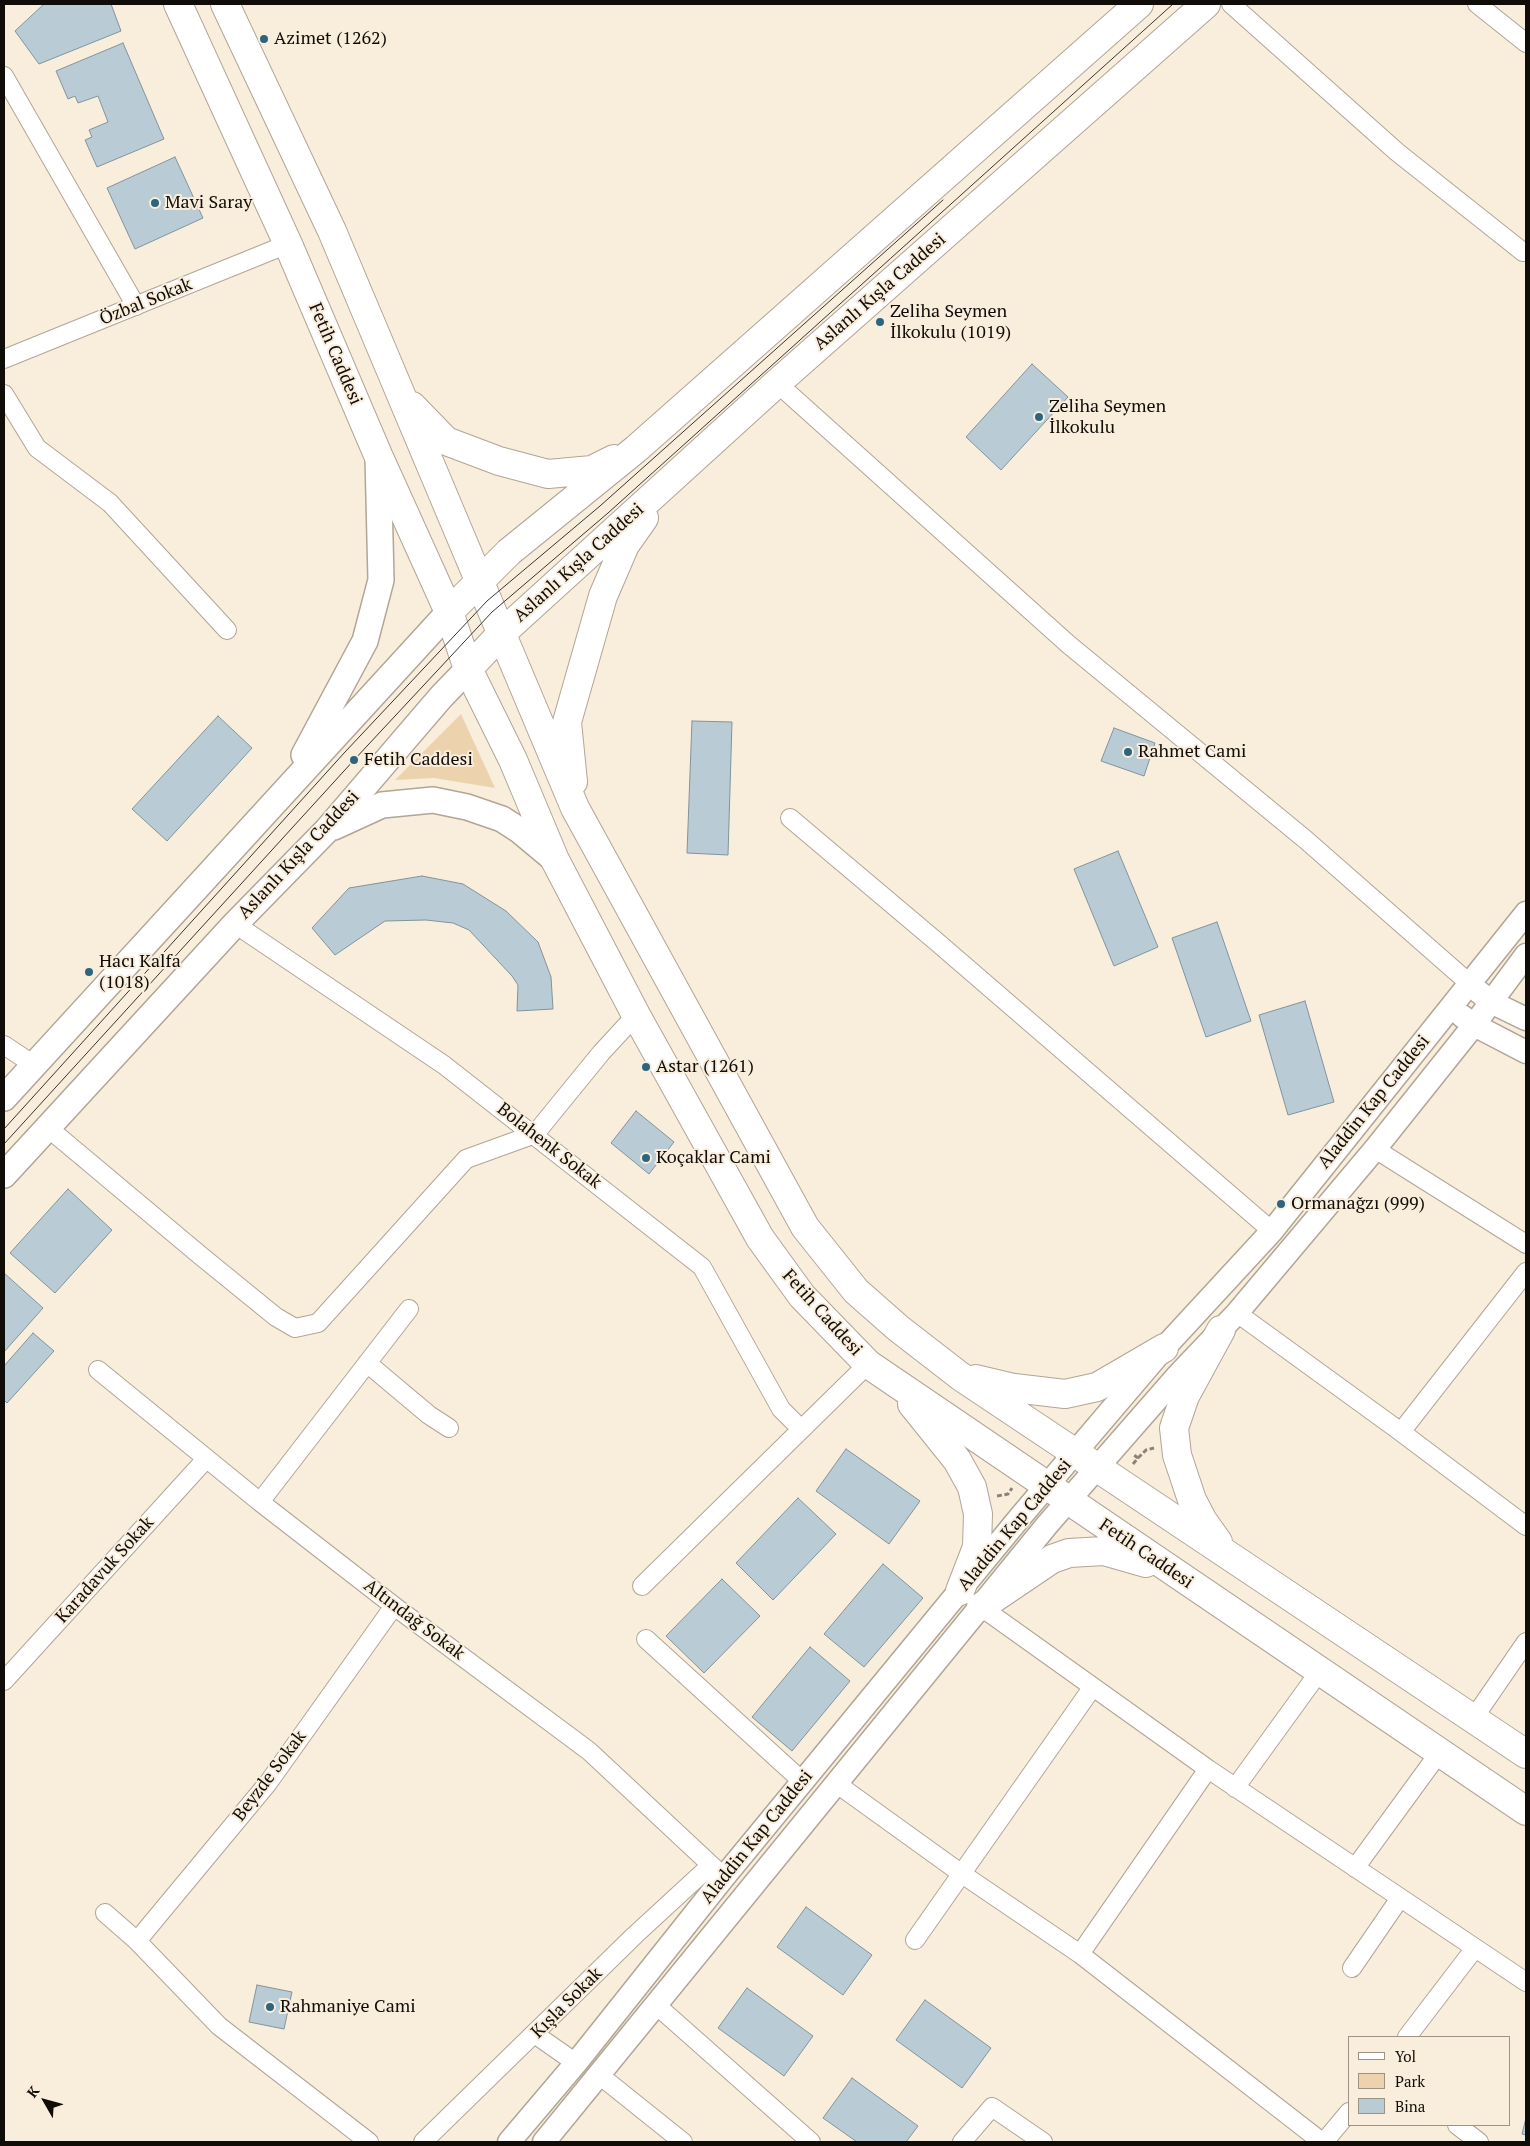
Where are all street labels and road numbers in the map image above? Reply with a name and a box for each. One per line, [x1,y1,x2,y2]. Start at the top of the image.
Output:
street label: Aslanlı Kışla Caddesi [810,229,950,355]
street label: Özbal Sokak [97,274,195,330]
street label: Fetih Caddesi [304,300,366,408]
street label: Aslanlı Kışla Caddesi [510,499,648,627]
street label: Aslanlı Kışla Caddesi [234,786,364,924]
street label: Aladdin Kap Caddesi [1314,1031,1434,1173]
street label: Bolahenk Sokak [492,1098,606,1194]
street label: Fetih Caddesi [778,1265,866,1361]
street label: Aladdin Kap Caddesi [954,1455,1076,1595]
street label: Karadavuk Sokak [51,1512,159,1628]
street label: Fetih Caddesi [1095,1515,1197,1593]
street label: Altındağ Sokak [359,1575,469,1665]
street label: Beyzde Sokak [229,1726,311,1826]
street label: Aladdin Kap Caddesi [697,1766,817,1908]
street label: Kışla Sokak [527,1963,607,2043]

